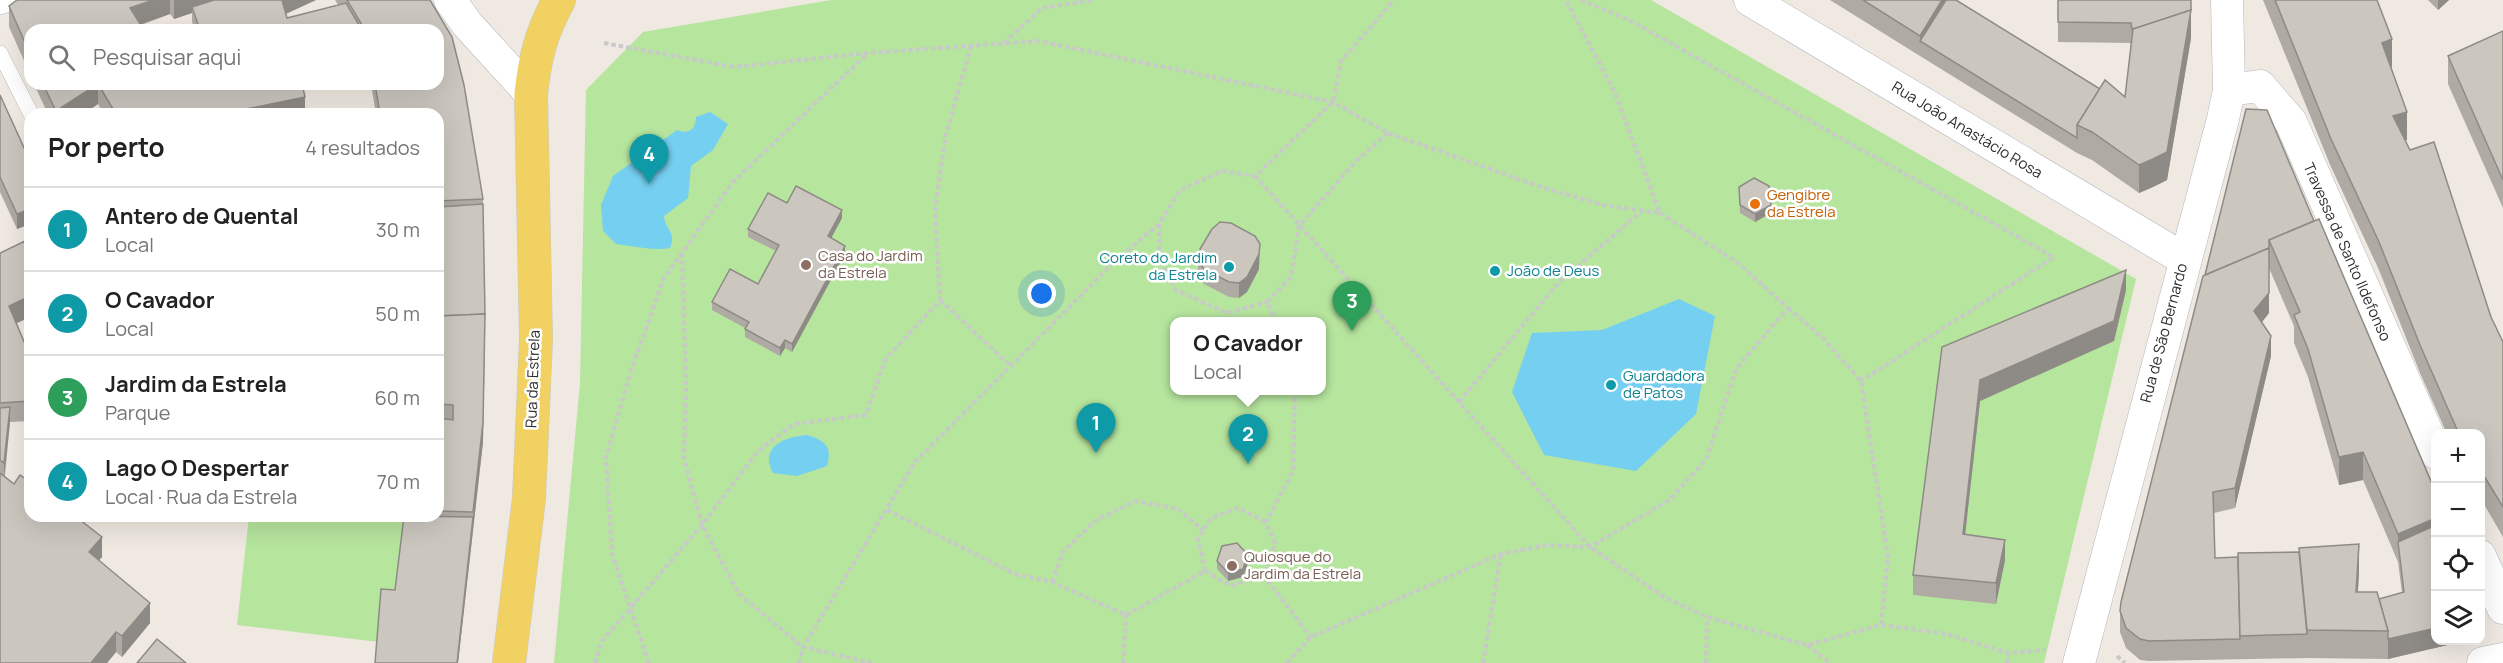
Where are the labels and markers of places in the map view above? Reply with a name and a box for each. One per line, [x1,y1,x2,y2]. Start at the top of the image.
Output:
pin: 4 [630,134,668,184]
place label: Gengibre da Estrela [1767,184,1836,222]
marker: Gengibre da Estrela [1748,197,1762,211]
place label: Casa do Jardim da Estrela [818,245,923,283]
place label: Coreto do Jardim da Estrela [1099,247,1217,285]
marker: Casa do Jardim da Estrela [799,258,813,272]
marker: Coreto do Jardim da Estrela [1222,260,1236,274]
place label: João de Deus [1507,260,1599,281]
marker: João de Deus [1488,264,1502,278]
pin: 3 [1332,282,1372,331]
place label: Guardadora de Patos [1623,365,1705,403]
marker: Guardadora de Patos [1604,378,1618,392]
pin: 1 [1076,404,1116,453]
pin: 2 [1228,414,1268,464]
place label: Quiosque do Jardim da Estrela [1244,546,1361,584]
marker: Quiosque do Jardim da Estrela [1225,559,1239,573]

